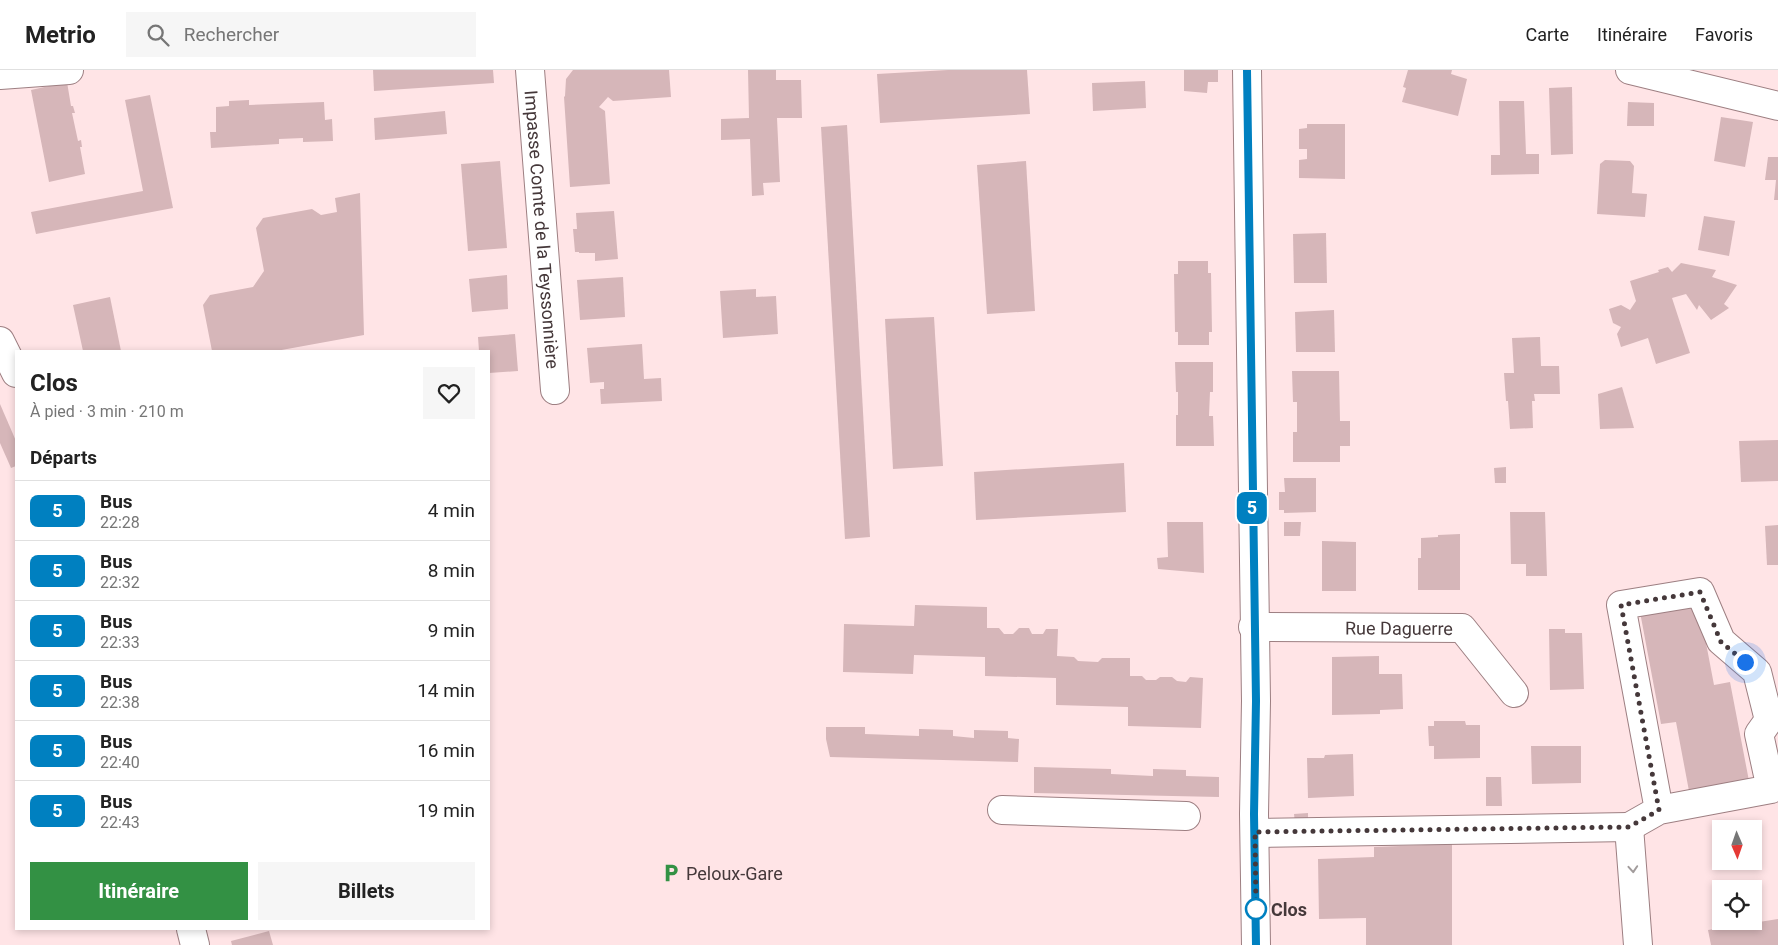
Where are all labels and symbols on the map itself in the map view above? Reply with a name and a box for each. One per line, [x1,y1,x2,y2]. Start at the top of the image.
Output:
street label: Impasse Comte de la Teyssonnière [521,89,564,370]
line badge: 5 [1236,492,1268,524]
street label: Rue Daguerre [1345,617,1453,638]
your location [1733,650,1758,675]
north arrow [1712,820,1762,870]
parking icon: Peloux-Gare [660,862,682,884]
place label: Peloux-Gare [686,863,783,884]
one-way arrow [1627,865,1638,873]
marker: Clos [1245,898,1267,920]
place label: Clos [1271,899,1307,920]

